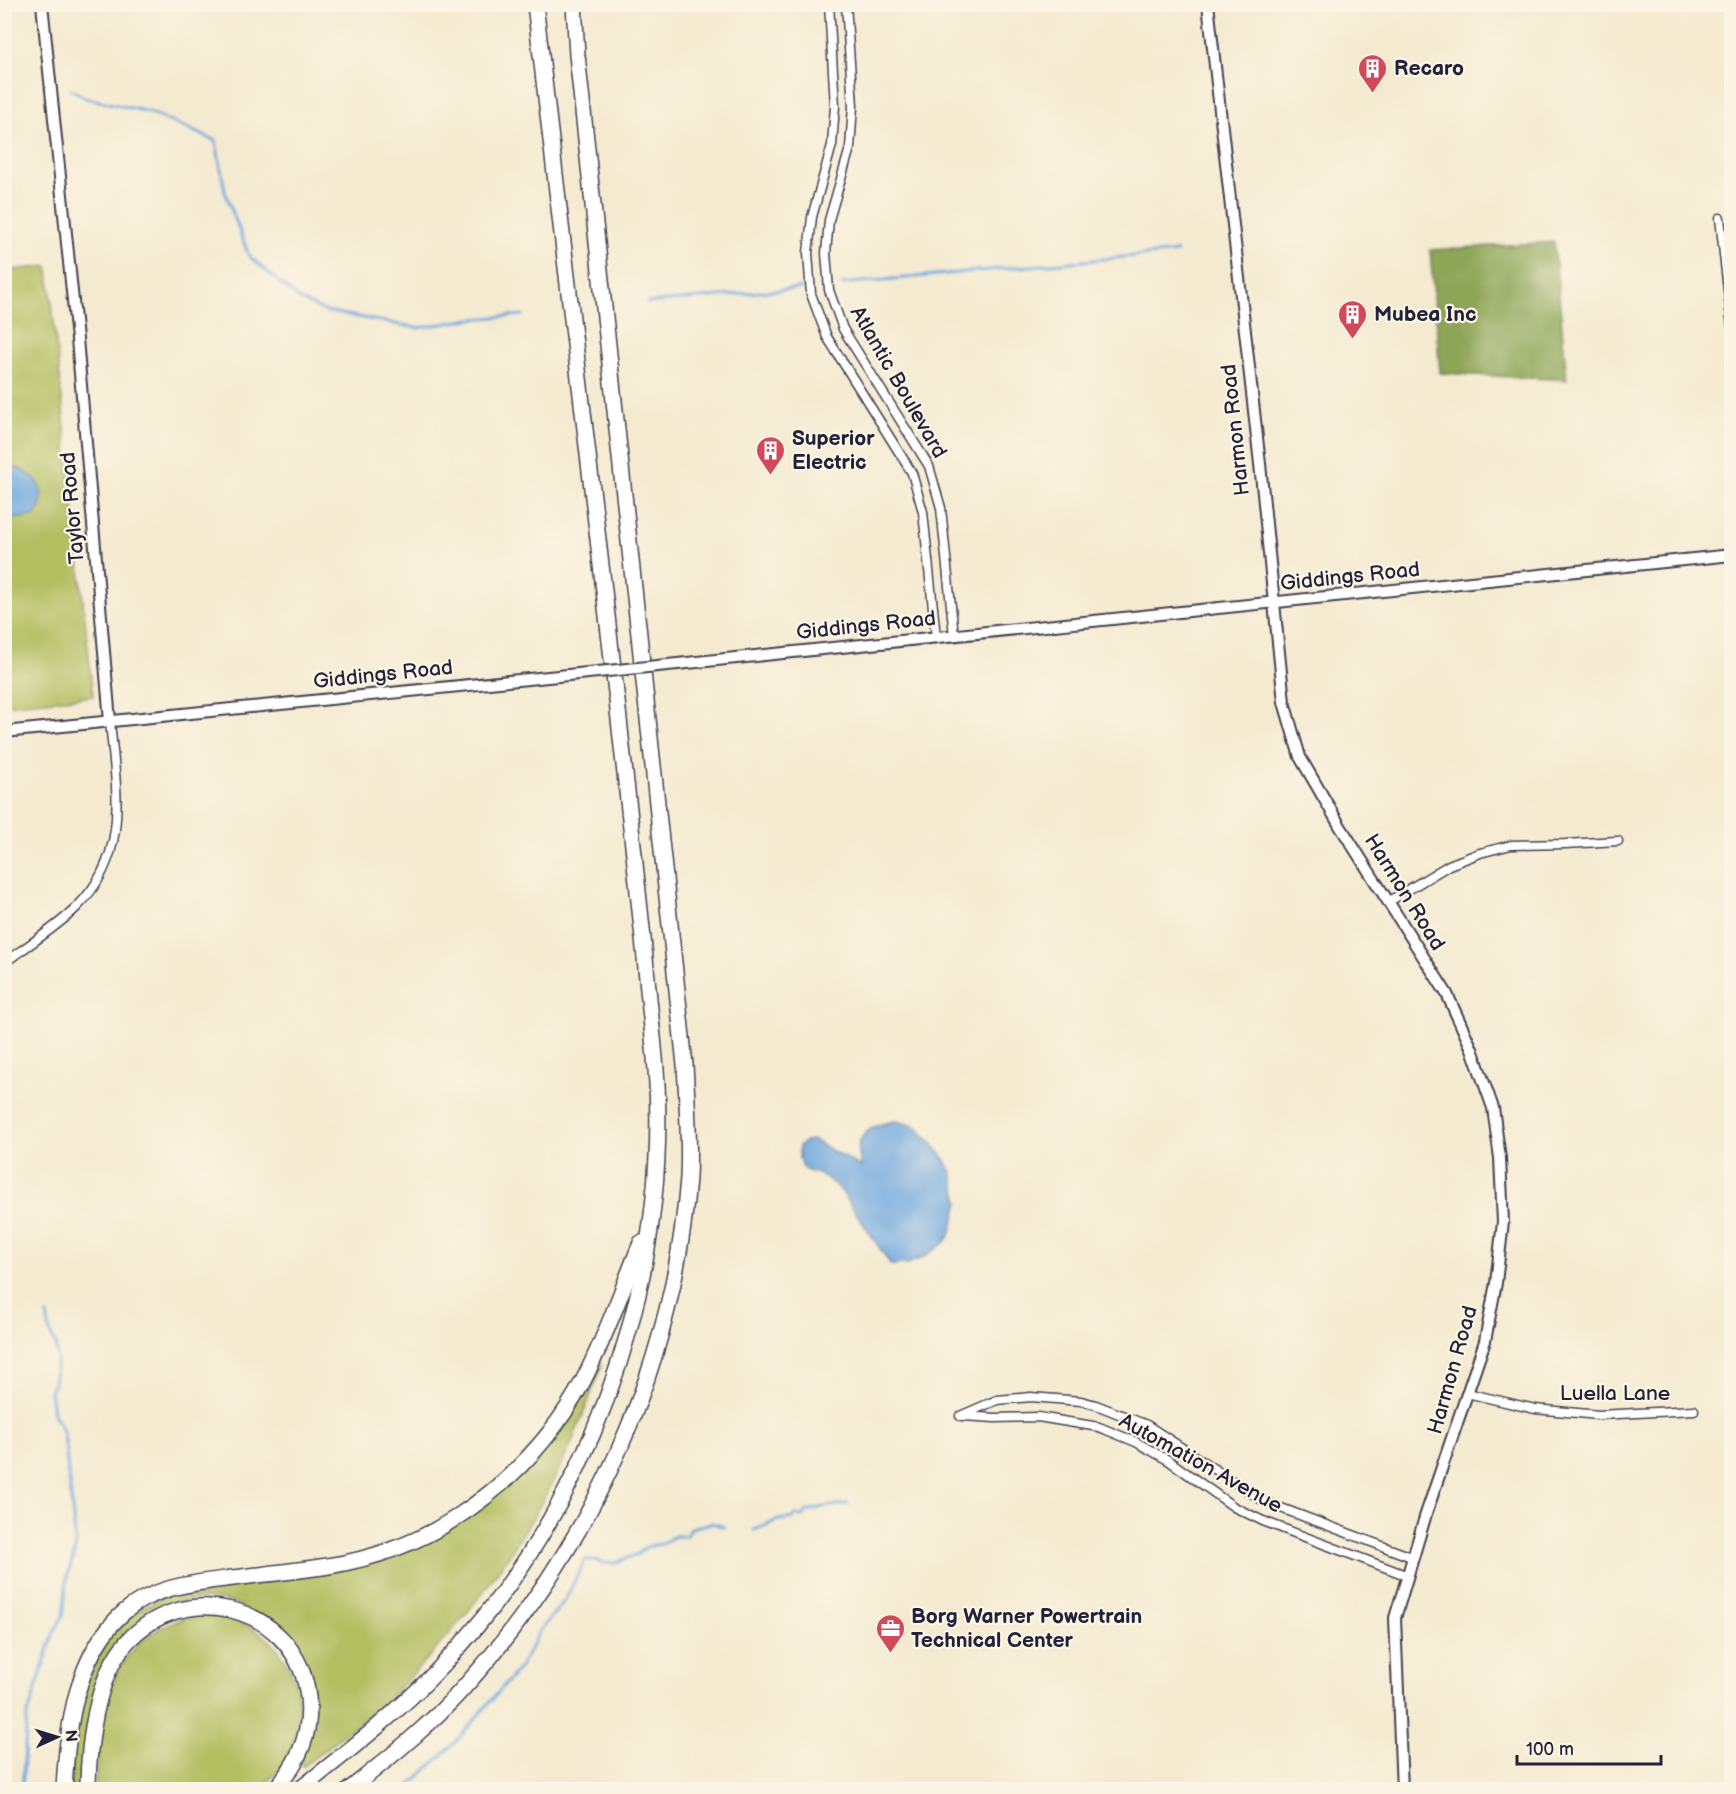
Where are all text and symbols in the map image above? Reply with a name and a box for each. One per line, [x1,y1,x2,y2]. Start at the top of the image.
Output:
building icon: Recaro [1357,52,1389,94]
place label: Recaro [1394,56,1464,81]
building icon: Mubea Inc [1337,298,1369,340]
street label: Atlantic Boulevard [845,302,952,463]
place label: Mubea Inc [1374,302,1476,327]
street label: Harmon Road [1216,363,1255,497]
place label: Superior Electric [792,426,875,475]
building icon: Superior Electric [755,434,787,476]
street label: Taylor Road [55,451,90,565]
street label: Giddings Road [1279,557,1421,596]
street label: Giddings Road [795,606,937,645]
street label: Giddings Road [312,655,454,694]
street label: Harmon Road [1359,829,1450,955]
street label: Harmon Road [1422,1303,1483,1437]
street label: Luella Lane [1560,1381,1670,1406]
street label: Automation Avenue [1115,1408,1287,1519]
place label: Borg Warner Powertrain Technical Center [911,1604,1142,1653]
office icon: Borg Warner Powertrain Technical Center [874,1612,906,1654]
north arrow [27,1707,87,1767]
scale bar [1517,1728,1661,1766]
text: N [61,1729,80,1743]
text: 100 m [1526,1739,1574,1760]

